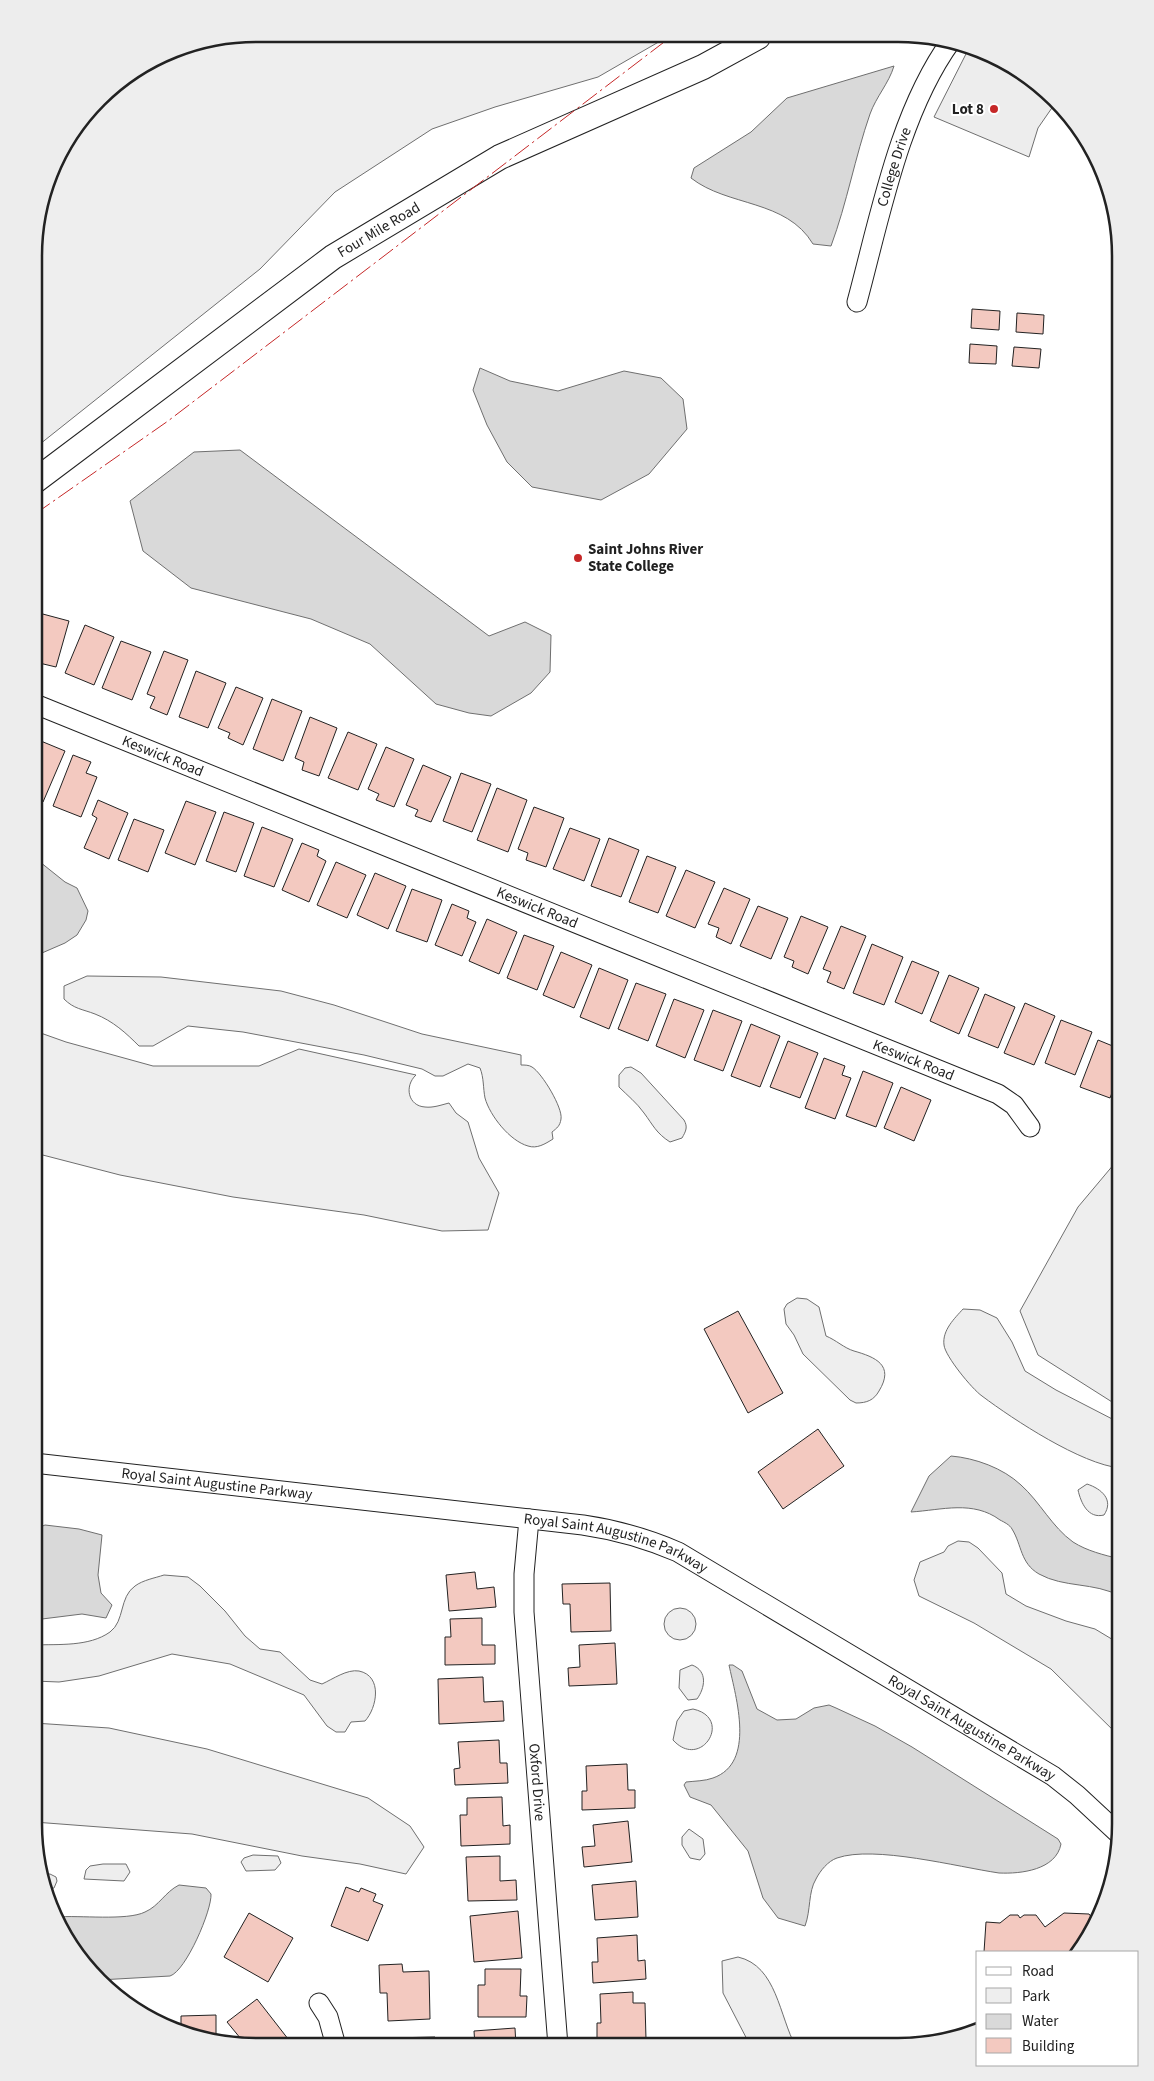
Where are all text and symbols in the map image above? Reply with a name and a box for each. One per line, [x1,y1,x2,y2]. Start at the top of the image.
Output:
place label: Lot 8 [952,99,984,120]
marker: Lot 8 [988,103,1000,115]
street label: College Drive [872,124,917,209]
street label: Four Mile Road [334,197,424,263]
place label: Saint Johns River State College [588,539,703,577]
marker: Saint Johns River State College [572,552,584,564]
street label: Keswick Road [119,730,207,782]
street label: Keswick Road [493,882,581,934]
street label: Keswick Road [870,1034,957,1086]
street label: Royal Saint Augustine Parkway [120,1463,313,1505]
street label: Royal Saint Augustine Parkway [523,1508,712,1579]
street label: Royal Saint Augustine Parkway [884,1670,1060,1786]
street label: Oxford Drive [523,1743,550,1822]
legend [976,1951,1139,2066]
text: Road [1022,1961,1054,1982]
text: Park [1022,1986,1051,2007]
text: Water [1022,2011,1059,2032]
text: Building [1022,2036,1075,2057]

